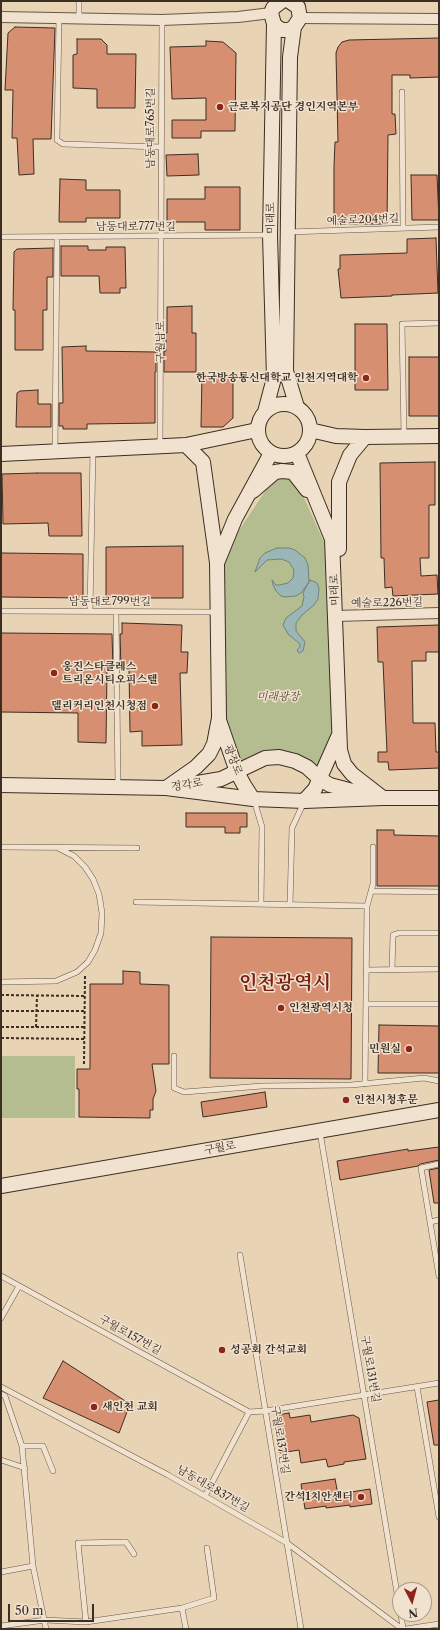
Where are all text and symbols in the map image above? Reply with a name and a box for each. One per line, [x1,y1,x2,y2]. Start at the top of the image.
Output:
street label: 남동대로765번길 [144,87,158,169]
place label: 근로복지공단 경인지역본부 [228,100,358,114]
marker: 근로복지공단 경인지역본부 [215,102,225,112]
street label: 미래로 [264,202,278,234]
street label: 예술로204번길 [326,212,400,228]
street label: 남동대로777번길 [96,220,176,234]
street label: 구월남로 [154,321,168,363]
place label: 한국방송통신대학교 인천지역대학 [196,371,358,385]
marker: 한국방송통신대학교 인천지역대학 [361,373,371,383]
street label: 미래로 [328,574,342,606]
street label: 남동대로799번길 [69,595,151,609]
street label: 예술로226번길 [351,596,423,610]
place label: 웅진스타클레스 트리온시티오피스텔 [62,660,158,686]
marker: 웅진스타클레스 트리온시티오피스텔 [49,668,59,678]
park label: 미래광장 [257,690,299,704]
place label: 델리커리인천시청점 [51,699,147,713]
marker: 델리커리인천시청점 [150,701,160,711]
street label: 광장로 [221,743,245,777]
street label: 정각로 [170,776,204,794]
district label: 인천광역시 [239,973,331,995]
place label: 인천광역시청 [289,1001,353,1015]
marker: 인천광역시청 [276,1003,286,1013]
place label: 민원실 [369,1042,401,1056]
marker: 민원실 [404,1044,414,1054]
place label: 인천시청후문 [354,1093,418,1107]
marker: 인천시청후문 [341,1095,351,1105]
street label: 구월로 [203,1139,237,1157]
street label: 구월로157번길 [97,1312,163,1358]
street label: 구월로131번길 [358,1334,382,1404]
place label: 성공회 간석교회 [230,1343,307,1357]
marker: 성공회 간석교회 [217,1345,227,1355]
place label: 새인천 교회 [102,1400,158,1414]
marker: 새인천 교회 [89,1402,99,1412]
street label: 구월로137번길 [268,1405,292,1475]
street label: 남동대로837번길 [174,1463,252,1515]
place label: 간석1치안센터 [284,1490,353,1504]
marker: 간석1치안센터 [356,1492,366,1502]
north arrow [392,1582,432,1622]
scale bar [10,1596,96,1622]
text: 50 m [15,1603,44,1618]
text: N [408,1605,419,1620]

